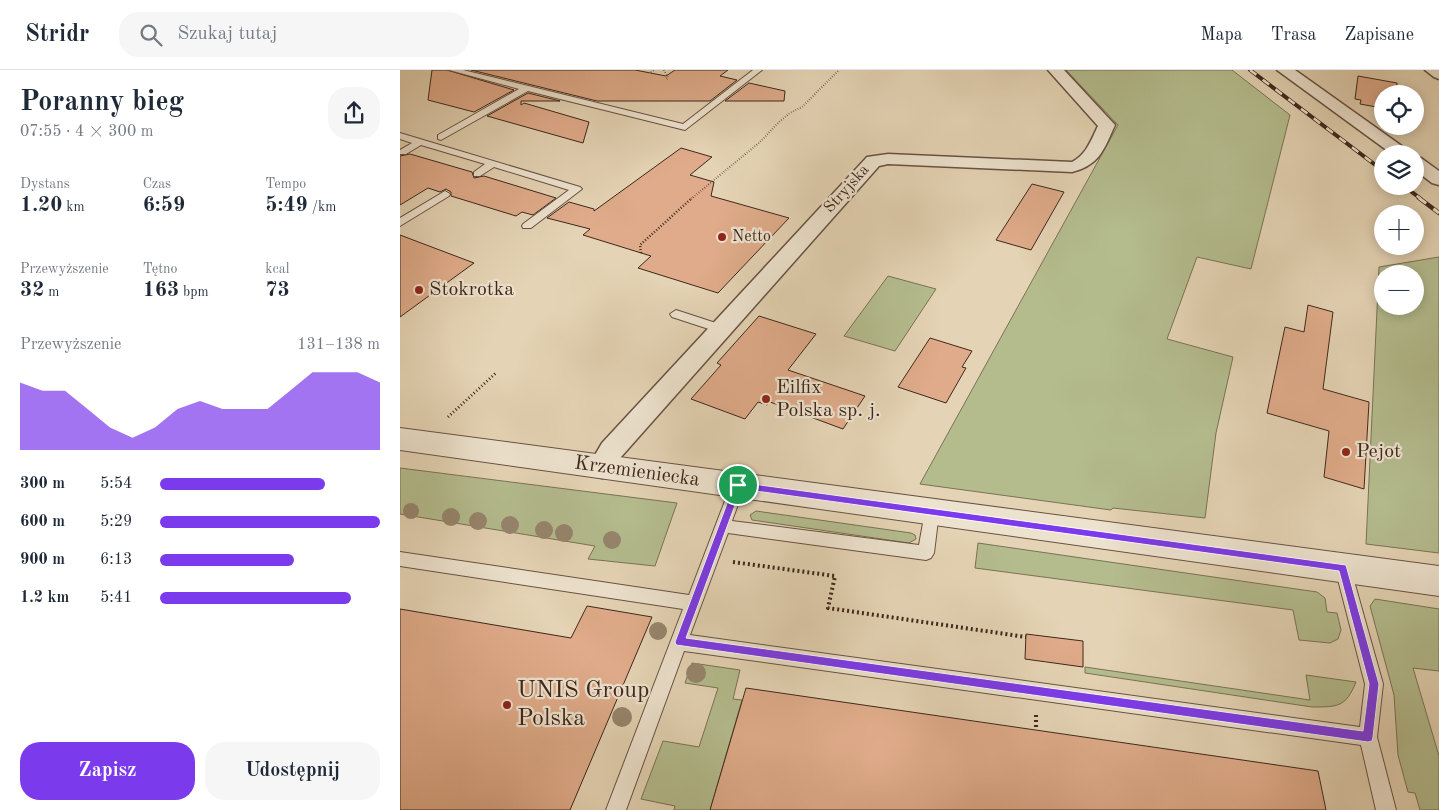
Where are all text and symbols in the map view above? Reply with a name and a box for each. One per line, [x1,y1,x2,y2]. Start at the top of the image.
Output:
search box [119,12,469,57]
icon: search [137,21,165,49]
text: Stridr [25,23,89,47]
text: Szukaj tutaj [177,25,277,44]
text: Mapa [1200,26,1243,44]
text: Trasa [1271,26,1316,44]
text: Zapisane [1344,26,1414,44]
map controls [1374,85,1424,315]
button: locate [1374,85,1424,135]
button: share [328,87,380,139]
text: Poranny bieg [20,89,184,117]
text: 07:55 · 4 × 300 m [20,124,153,140]
button: layers [1374,145,1424,195]
street label: Stryjska [821,162,873,216]
text: Dystans [20,177,70,191]
text: Czas [143,177,171,191]
text: Tempo [265,177,306,191]
text: 1.20 [20,195,62,216]
text: 6:59 [143,195,185,216]
text: 5:49 [265,195,308,216]
text: km [62,200,85,214]
text: /km [308,200,336,214]
button: + [1374,205,1424,255]
place label: Netto [732,229,771,245]
marker: Netto [716,231,728,243]
text: Przewyższenie [20,262,109,276]
text: Tętno [143,262,178,276]
text: kcal [265,262,289,276]
button: − [1374,265,1424,315]
text: 32 [20,280,44,301]
text: 163 [143,280,179,301]
text: 73 [265,280,290,301]
place label: Stokrotka [429,280,514,300]
marker: Stokrotka [413,284,425,296]
text: m [44,285,59,299]
text: bpm [179,285,209,299]
text: Przewyższenie [20,337,121,353]
text: 131–138 m [297,337,380,353]
place label: Eilfix Polska sp. j. [776,378,881,421]
marker: Eilfix Polska sp. j. [760,393,772,405]
place label: Pejot [1356,442,1401,462]
marker: Pejot [1340,446,1352,458]
street label: Krzemieniecka [573,453,701,491]
pin [717,464,759,506]
icon: arrive [724,471,752,499]
text: 300 m [20,476,65,492]
text: 5:54 [100,476,132,492]
text: 600 m [20,514,65,530]
text: 5:29 [100,514,132,530]
text: 900 m [20,552,65,568]
text: 6:13 [100,552,132,568]
text: 1.2 km [20,590,69,606]
text: 5:41 [100,590,132,606]
place label: UNIS Group Polska [517,679,650,731]
marker: UNIS Group Polska [501,699,513,711]
button: Zapisz [20,742,195,800]
button: Udostępnij [205,742,380,800]

